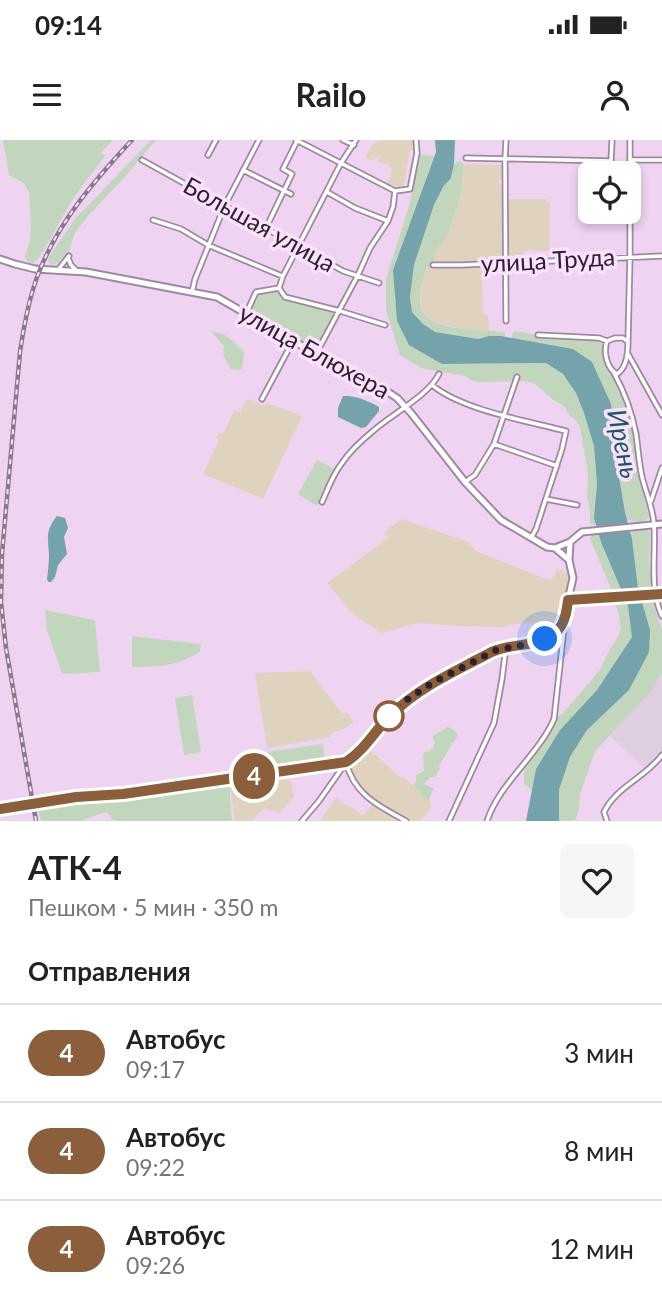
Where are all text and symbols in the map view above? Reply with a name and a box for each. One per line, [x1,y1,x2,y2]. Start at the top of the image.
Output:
text: 09:14 [35,9,102,41]
text: Railo [295,75,367,114]
icon: menu [28,76,66,114]
icon: person [596,76,634,114]
map controls [578,161,641,224]
button: locate [578,161,641,224]
street label: Большая улица [179,170,341,277]
street label: улица Труда [480,242,616,277]
street label: улица Блюхера [234,297,395,404]
water label: Ирень [601,406,647,481]
your location [527,621,562,656]
unlabelled marker [374,701,404,731]
line badge: 4 [231,753,277,799]
text: 4 [247,761,261,790]
button: heart [560,844,634,918]
text: АТК-4 [28,847,122,887]
text: Пешком · 5 мин · 350 m [28,893,278,921]
text: Отправления [28,955,191,987]
text: Автобус [126,1023,225,1055]
text: 3 мин [564,1037,634,1069]
text: 4 [60,1038,73,1067]
text: 09:17 [126,1055,185,1083]
text: Автобус [126,1121,225,1153]
text: 8 мин [564,1135,634,1167]
text: 4 [60,1136,73,1165]
text: 09:22 [126,1153,185,1181]
text: Автобус [126,1219,225,1251]
text: 12 мин [549,1233,634,1265]
text: 4 [60,1234,73,1263]
text: 09:26 [126,1251,185,1279]

